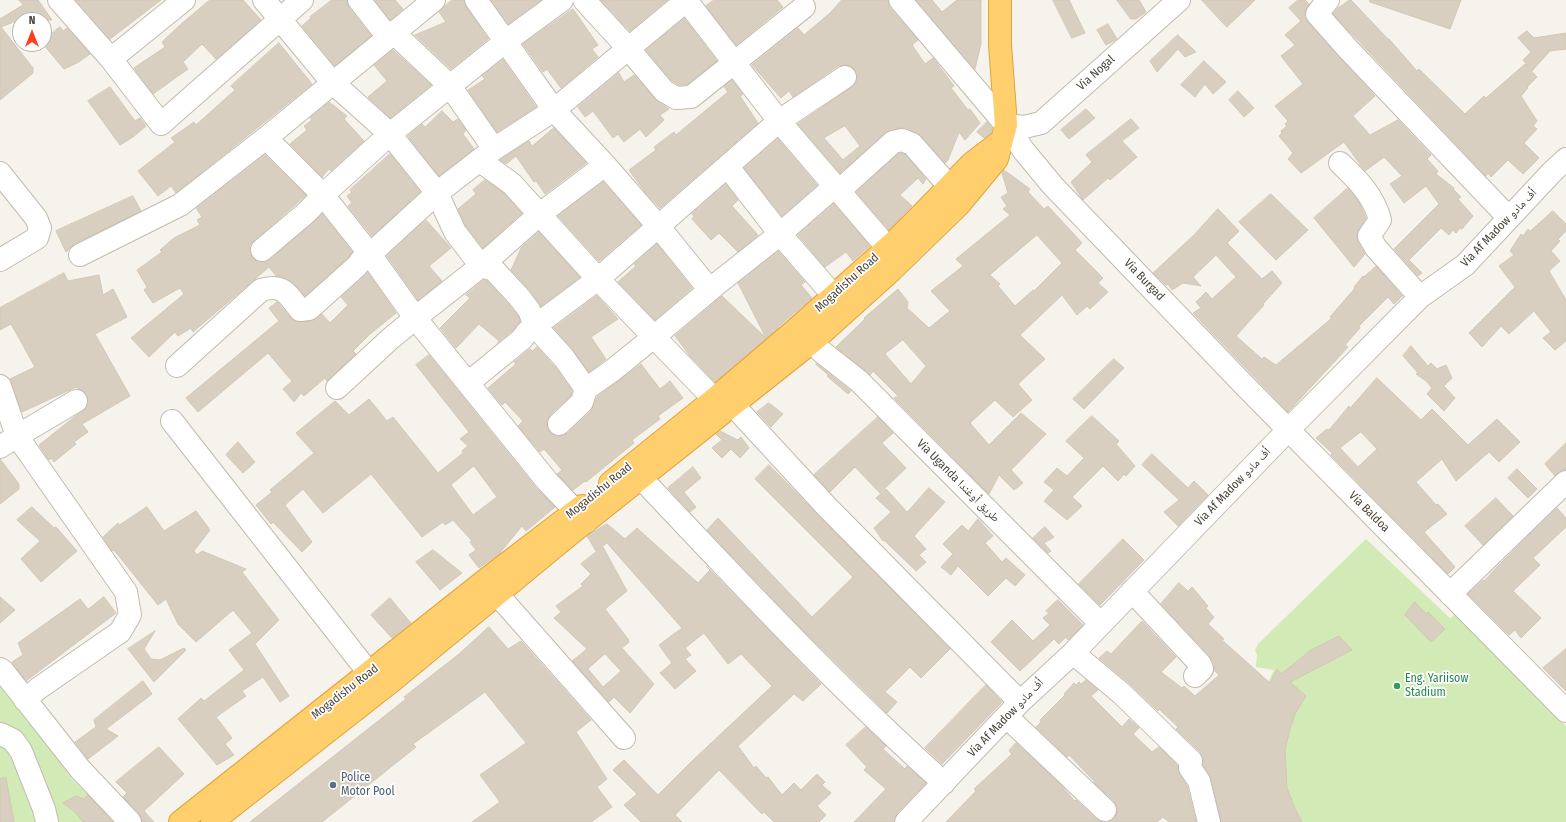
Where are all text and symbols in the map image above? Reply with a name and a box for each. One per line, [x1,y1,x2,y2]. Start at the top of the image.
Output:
north arrow [12,12,52,52]
text: N [29,14,35,27]
street label: Via Nogal [1074,52,1118,94]
street label: Via Af Madow أف مادو [1458,186,1540,270]
street label: Mogadishu Road [812,251,882,315]
street label: Via Burgad [1121,256,1167,304]
street label: Via Uganda طريق أوغندا [913,436,1003,526]
street label: Via Af Madow أف مادو [1192,445,1274,529]
street label: Mogadishu Road [563,460,635,522]
street label: Via Baldoa [1346,489,1392,535]
street label: Mogadishu Road [309,661,381,723]
place label: Eng. Yariisow Stadium [1405,672,1468,700]
street label: Via Af Madow أف مادو [965,676,1047,760]
marker: Eng. Yariisow Stadium [1392,681,1402,691]
place label: Police Motor Pool [341,771,395,799]
marker: Police Motor Pool [328,780,338,790]

